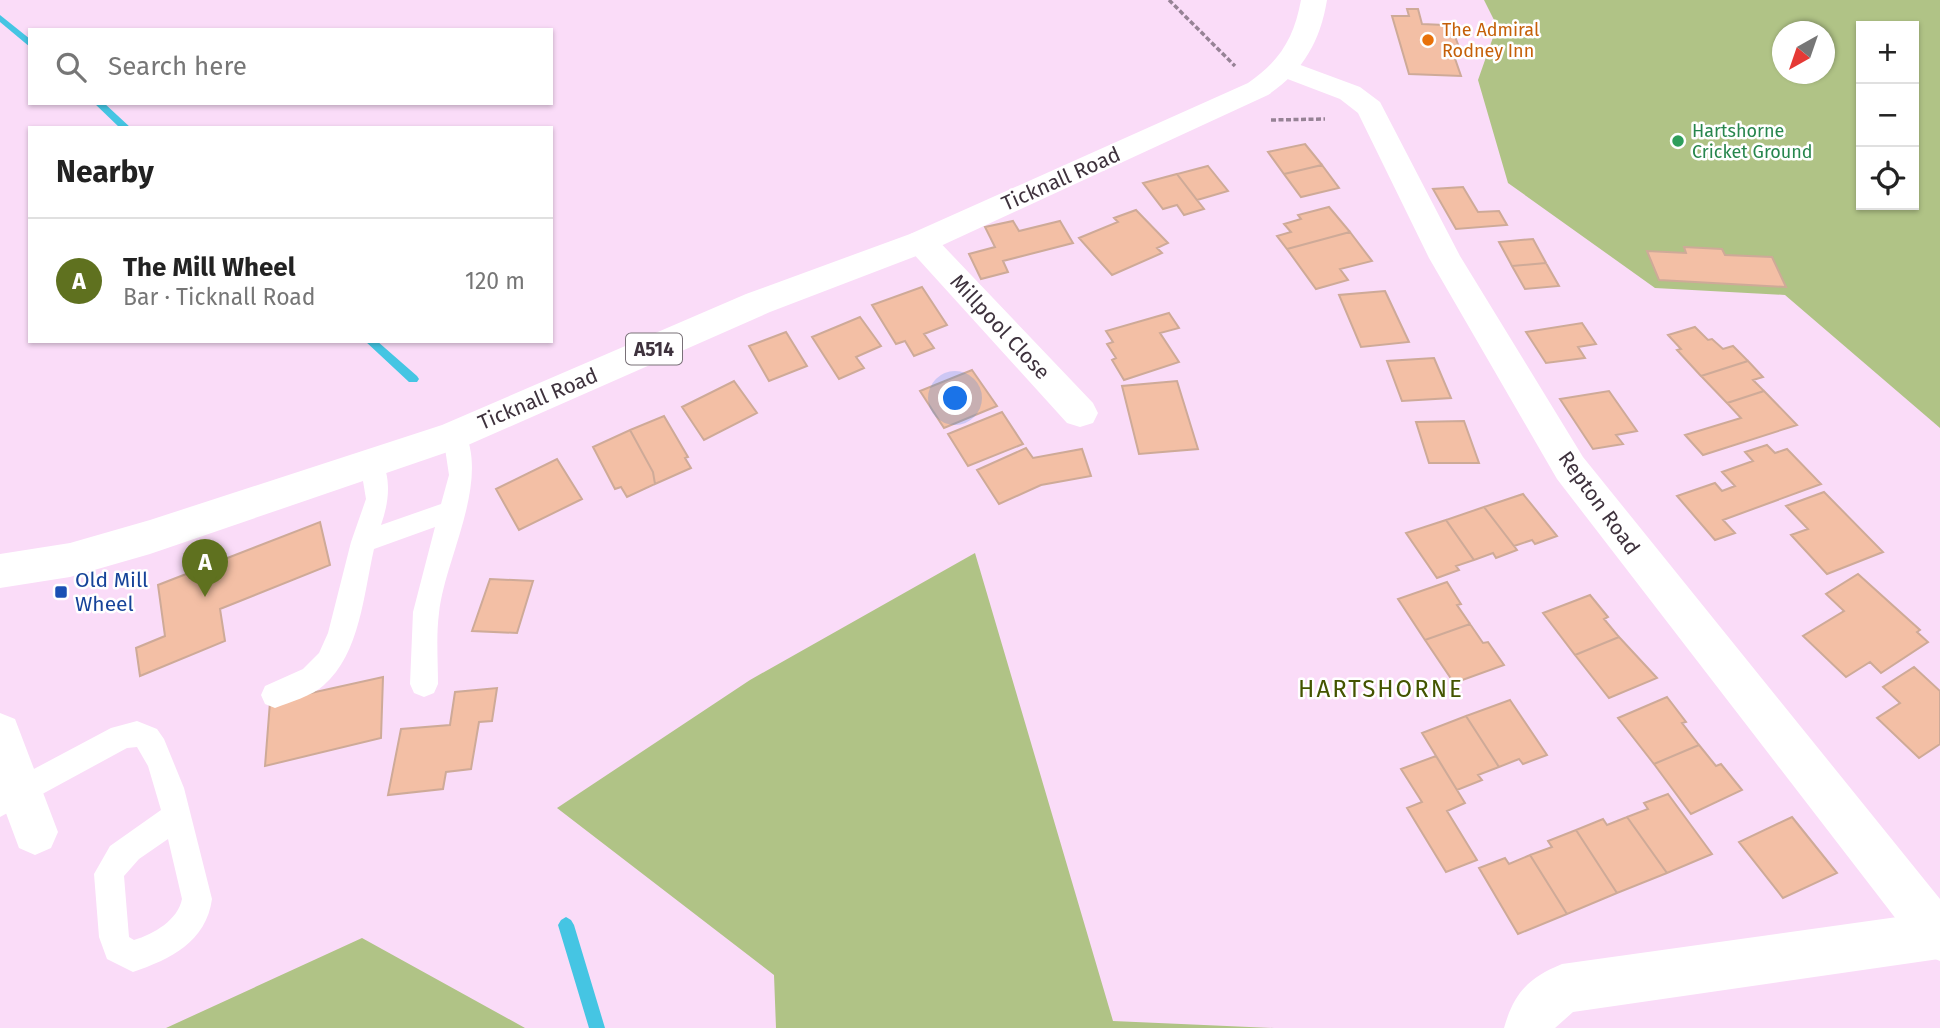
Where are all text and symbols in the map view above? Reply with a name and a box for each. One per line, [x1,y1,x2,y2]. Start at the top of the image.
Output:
place label: The Admiral Rodney Inn [1442,19,1539,62]
north arrow [1772,21,1835,84]
map controls [1856,21,1919,210]
button: + [1856,21,1919,84]
search box [28,28,553,105]
marker: The Admiral Rodney Inn [1420,32,1436,48]
icon: search [52,48,90,86]
text: Search here [108,51,247,82]
button: − [1856,84,1919,147]
place label: Hartshorne Cricket Ground [1692,120,1813,163]
marker: Hartshorne Cricket Ground [1670,133,1686,149]
street label: Ticknall Road [998,141,1124,217]
button: locate [1856,147,1919,210]
text: Nearby [56,154,154,190]
text: The Mill Wheel [123,252,295,283]
text: A [72,267,86,295]
text: 120 m [465,267,525,295]
street label: Millpool Close [945,269,1055,385]
text: Bar · Ticknall Road [123,283,316,311]
road number: A514 [626,334,682,364]
street label: Ticknall Road [474,362,602,436]
your location [938,381,972,415]
street label: Repton Road [1553,446,1645,560]
pin: A [182,539,228,597]
place label: Old Mill Wheel [75,567,148,617]
marker: Old Mill Wheel [53,584,69,600]
district label: HARTSHORNE [1298,675,1464,703]

